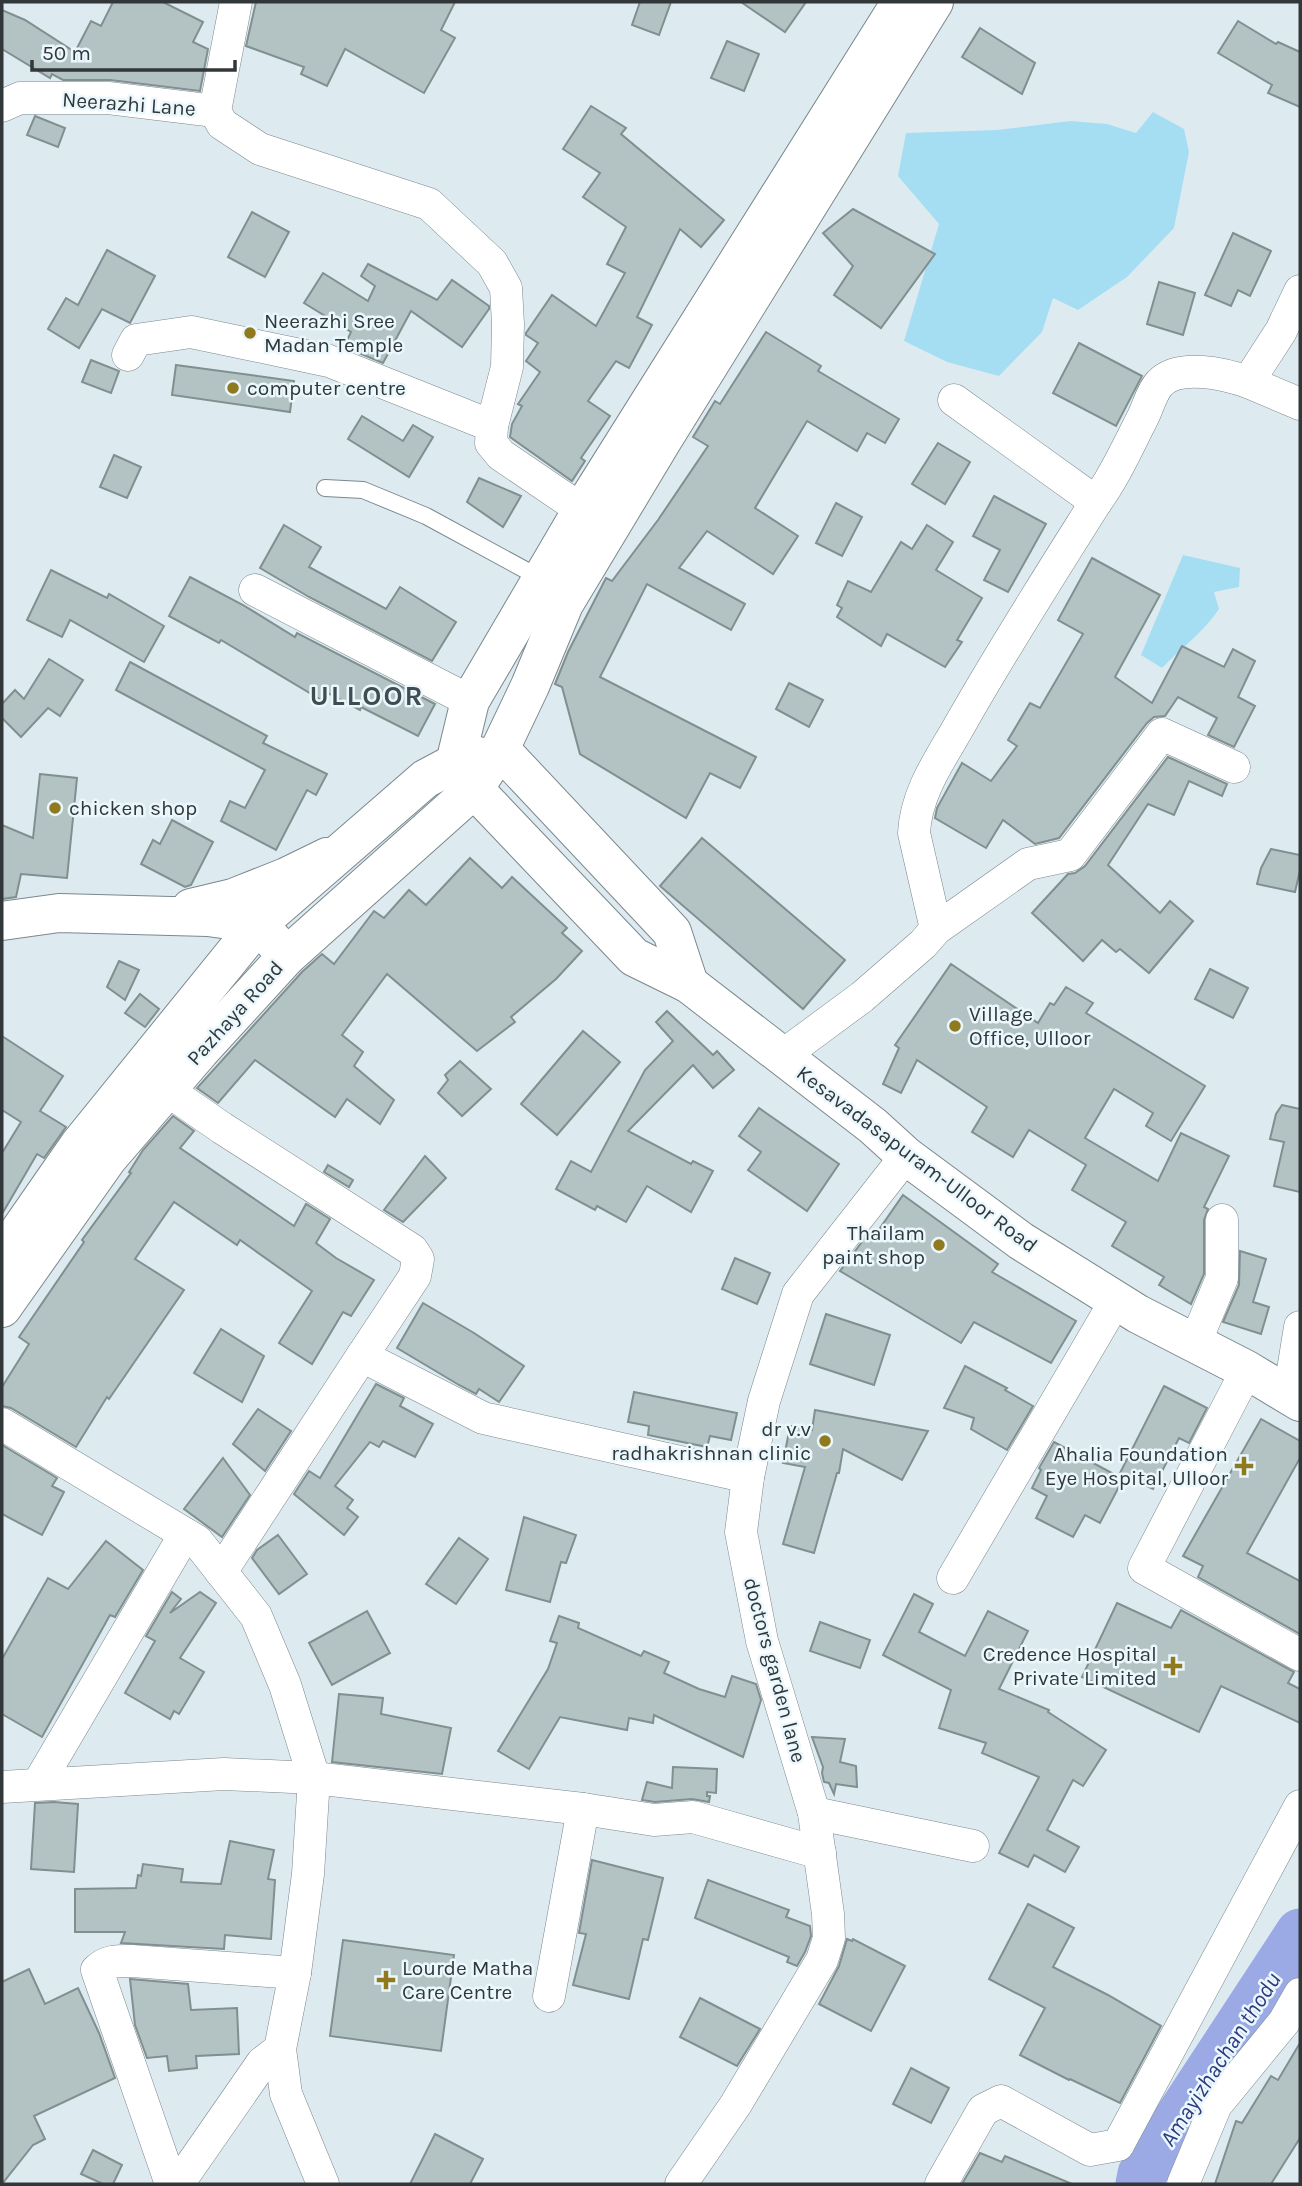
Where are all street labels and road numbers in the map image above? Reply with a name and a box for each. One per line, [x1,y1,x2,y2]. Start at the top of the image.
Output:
street label: Neerazhi Lane [61,87,197,121]
street label: Pazhaya Road [182,956,288,1070]
street label: Kesavadasapuram-Ulloor Road [792,1061,1042,1257]
street label: doctors garden lane [739,1575,811,1765]

